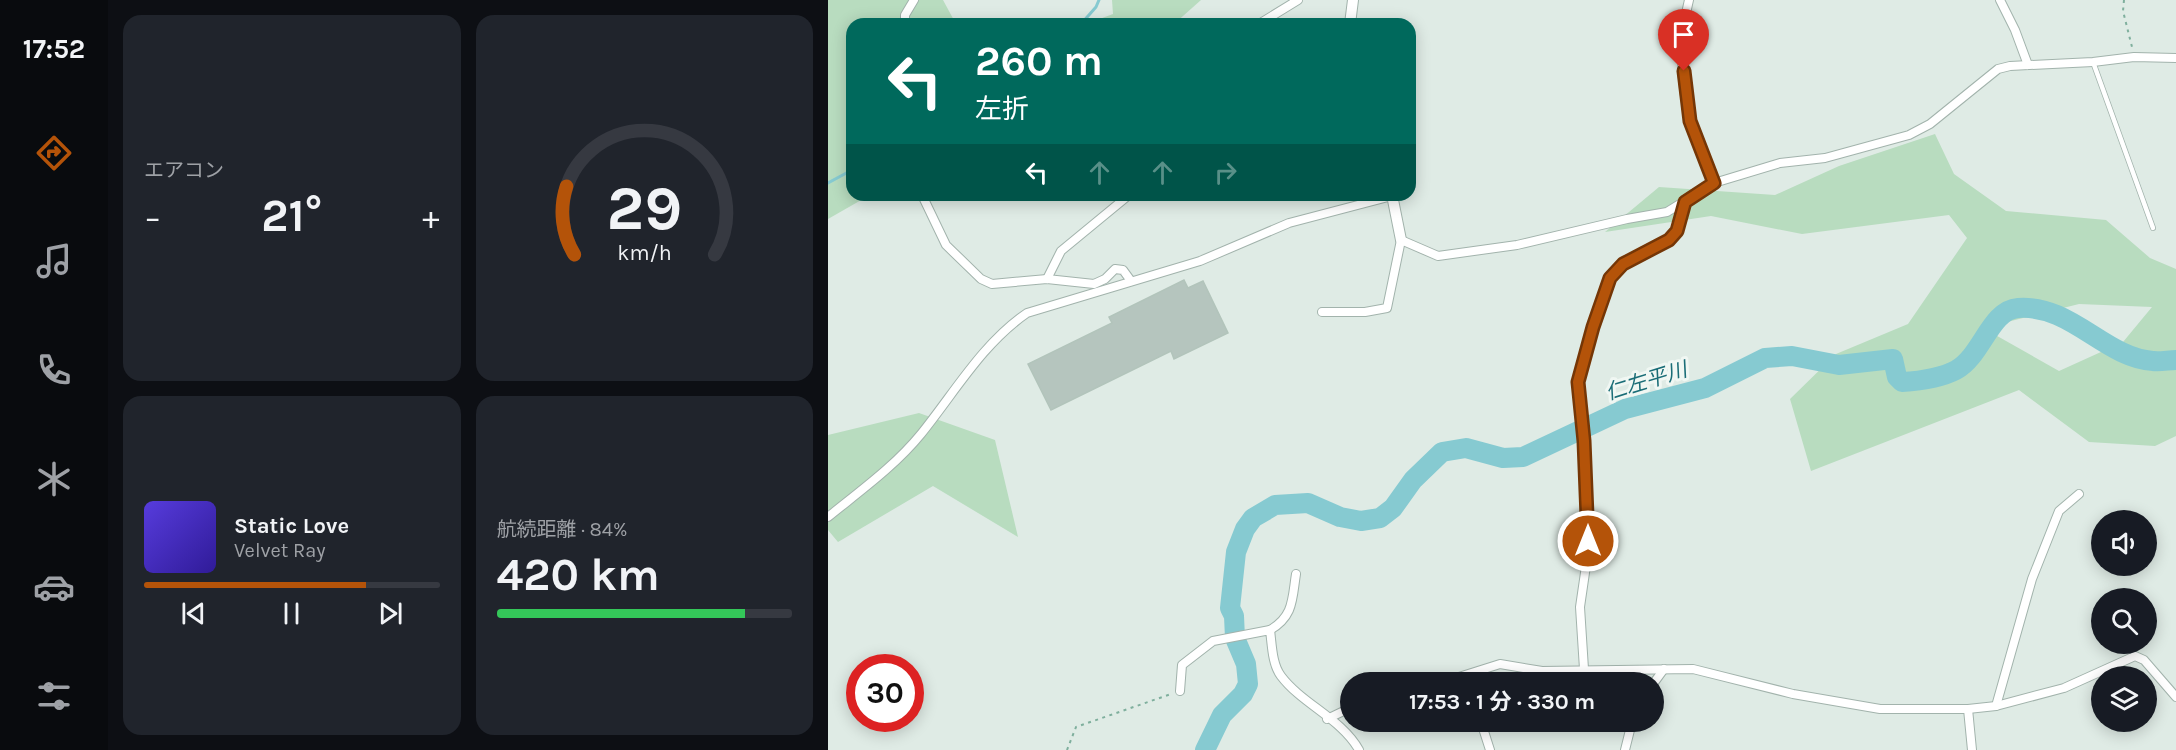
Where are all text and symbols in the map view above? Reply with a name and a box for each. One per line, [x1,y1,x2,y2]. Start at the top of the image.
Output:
pin [1658,9,1709,71]
icon: arrive [1667,18,1700,51]
text: 17:52 [23,33,85,65]
text: 260 m [975,36,1103,86]
icon: left [876,42,954,120]
text: 左折 [975,93,1029,125]
icon: directions [33,132,75,174]
icon: left [1020,156,1053,189]
icon: ahead [1083,156,1116,189]
icon: ahead [1146,156,1179,189]
icon: right [1209,156,1242,189]
text: エアコン [144,159,224,182]
text: 29 [606,172,682,245]
text: 21° [261,190,322,242]
text: − [144,198,161,236]
text: + [422,198,439,236]
icon: music [33,240,75,282]
text: km/h [617,240,671,265]
icon: phone [33,349,75,391]
water label: 仁左平川 [1602,357,1692,405]
icon: climate [33,458,75,500]
position arrow [1556,509,1620,573]
map controls [2091,510,2157,732]
button: sound [2091,510,2157,576]
text: Static Love [234,513,349,539]
text: 航続距離 · 84% [497,518,628,541]
text: Velvet Ray [234,539,326,562]
text: 420 km [497,549,660,601]
icon: car [33,566,75,608]
button: search [2091,588,2157,654]
icon: previous [177,597,210,630]
icon: pause [275,597,308,630]
icon: next [374,597,407,630]
speed limit sign: 30 [846,654,924,732]
button: layers [2091,666,2157,732]
icon: filters [33,675,75,717]
text: 17:53 · 1 分 · 330 m [1409,689,1595,715]

